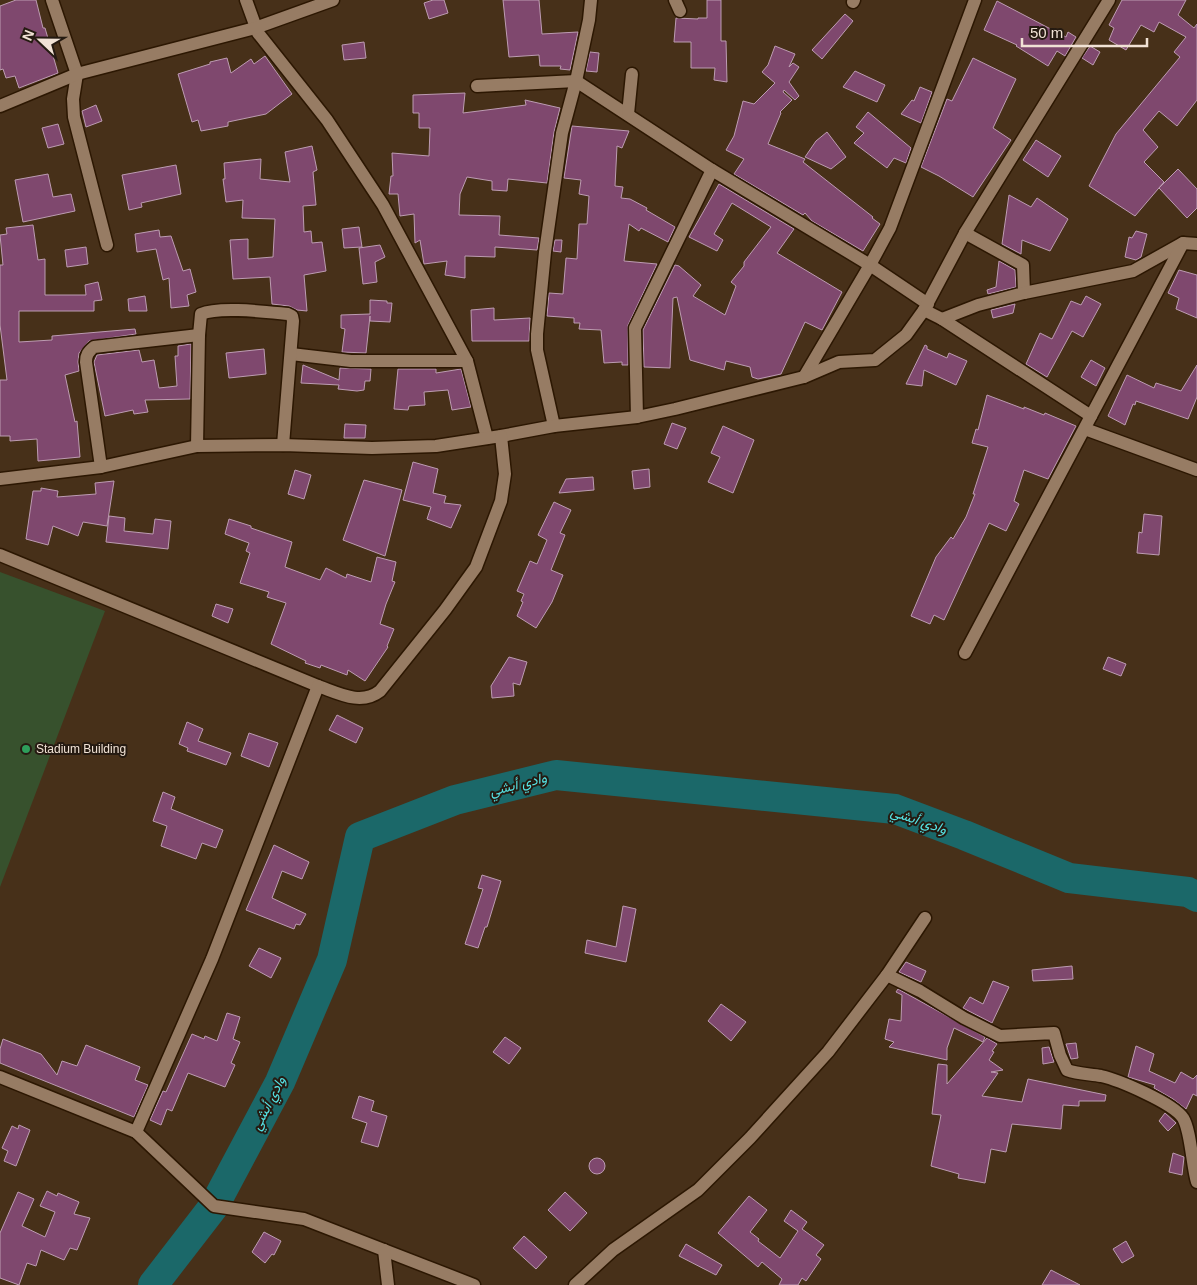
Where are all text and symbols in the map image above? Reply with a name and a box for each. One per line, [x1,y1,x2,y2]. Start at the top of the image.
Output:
north arrow [15,15,65,65]
scale bar [1022,15,1147,47]
text: 50 m [1030,24,1063,41]
text: N [19,27,37,43]
place label: Stadium Building [36,742,126,756]
marker: Stadium Building [20,743,32,755]
water label: وادي أبشي [488,769,550,803]
water label: وادي أبشي [888,803,950,841]
water label: وادي أبشي [248,1073,292,1134]

